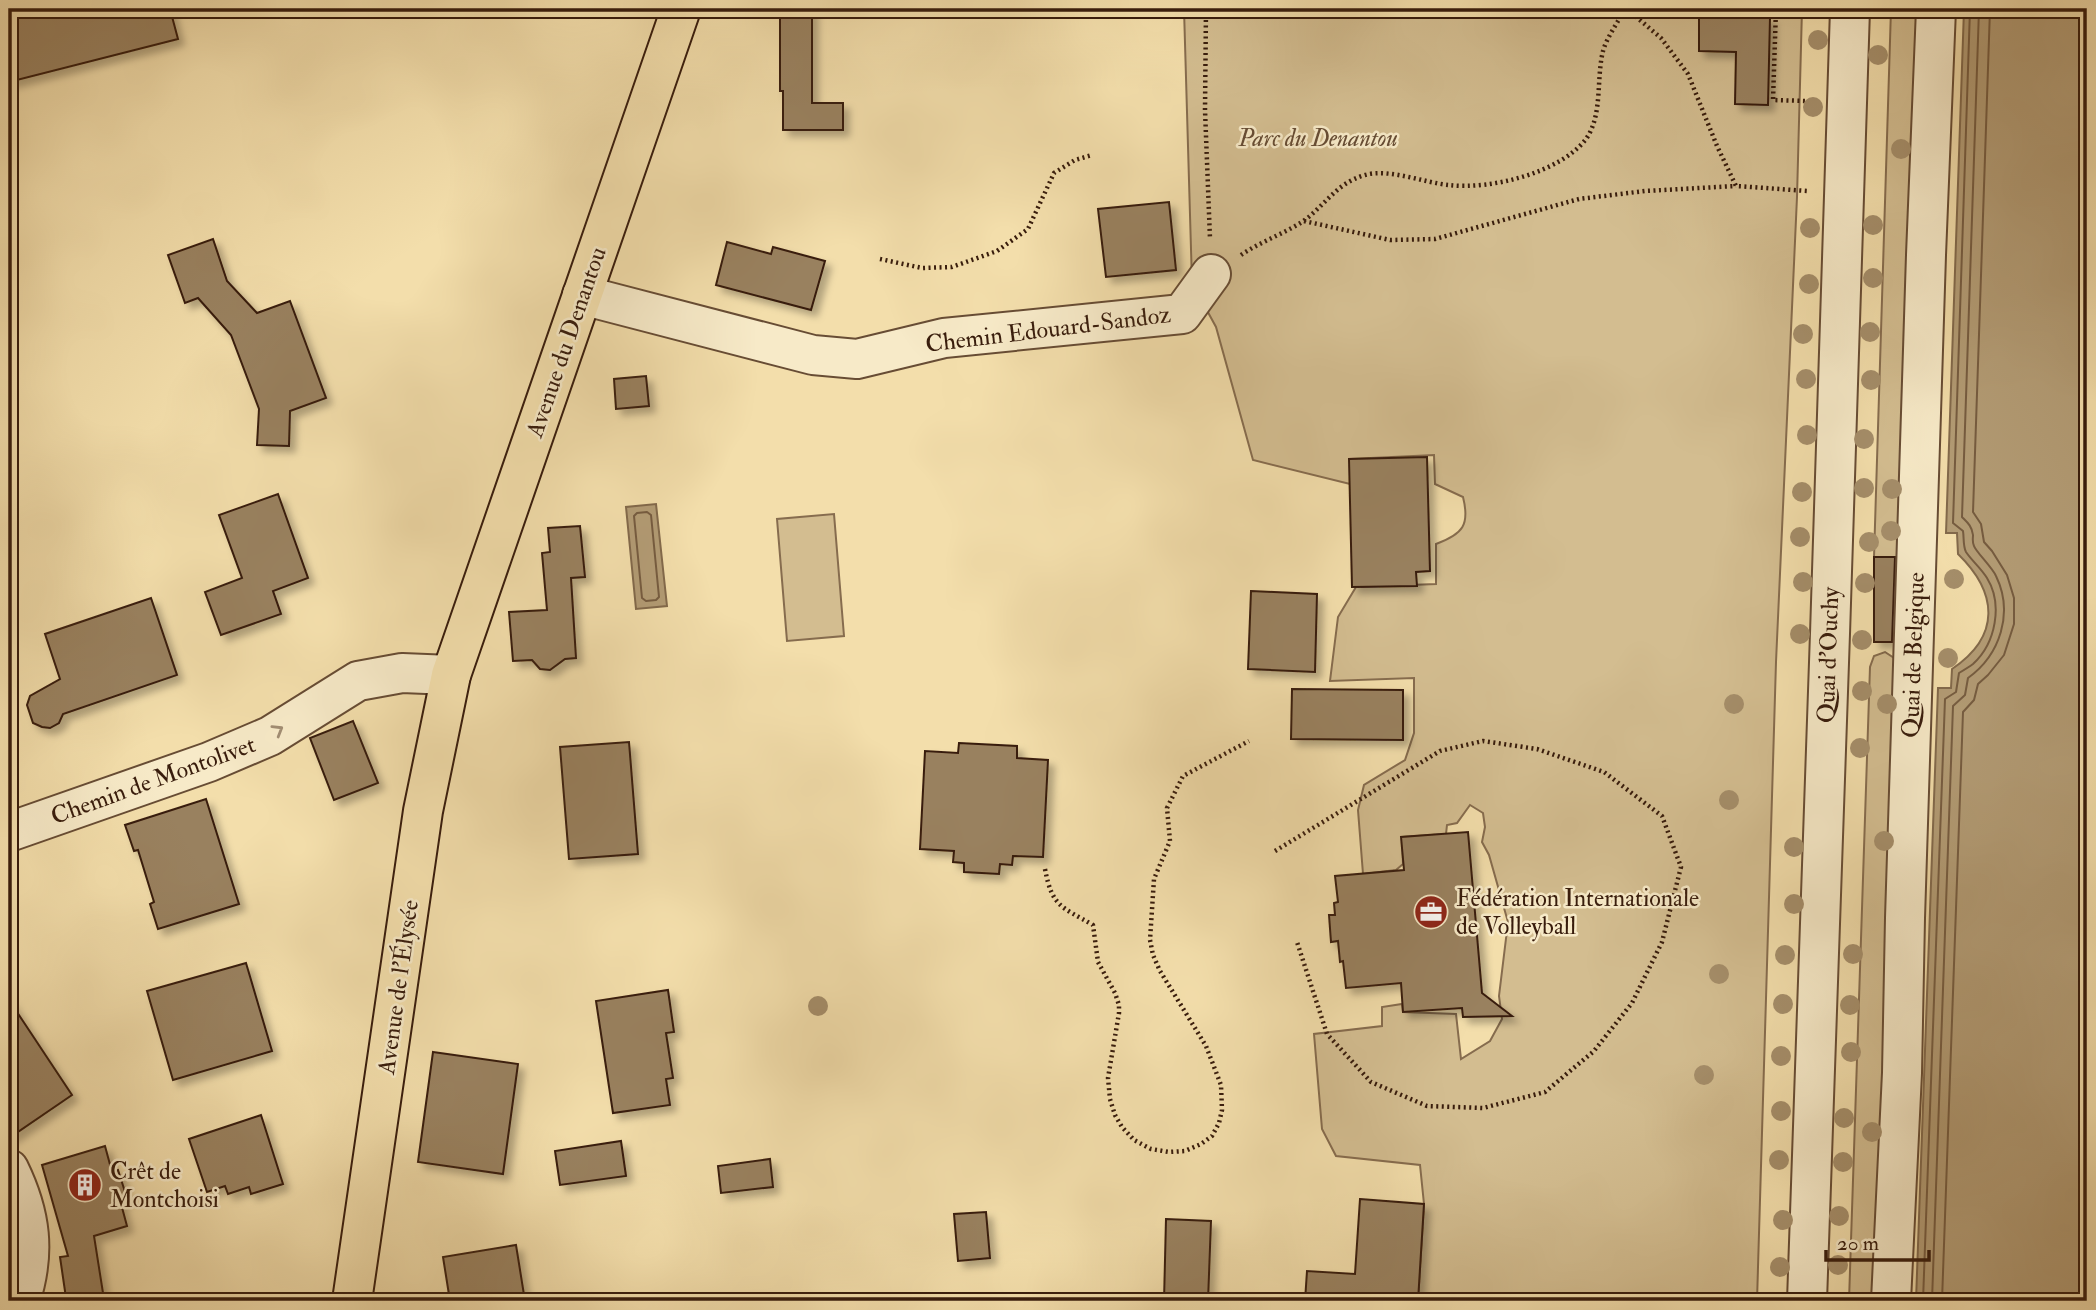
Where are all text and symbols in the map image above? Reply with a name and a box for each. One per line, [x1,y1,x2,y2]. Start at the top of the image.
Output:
park label: Parc du Denantou [1237,123,1398,154]
street label: Avenue du Denantou [519,243,614,442]
street label: Chemin Edouard-Sandoz [924,299,1173,360]
street label: Quai de Belgique [1895,572,1932,738]
street label: Quai d'Ouchy [1811,586,1846,724]
one-way arrow [271,726,284,739]
street label: Chemin de Montolivet [47,729,260,832]
place label: Fédération Internationale de Volleyball [1456,883,1699,942]
office icon: Fédération Internationale de Volleyball [1412,893,1450,931]
street label: Avenue de l'Élysée [370,898,426,1077]
place label: Crêt de Montchoisi [110,1156,219,1215]
building icon: Crêt de Montchoisi [66,1166,104,1204]
scale bar [1826,1219,1930,1263]
text: 20 m [1837,1230,1879,1257]

